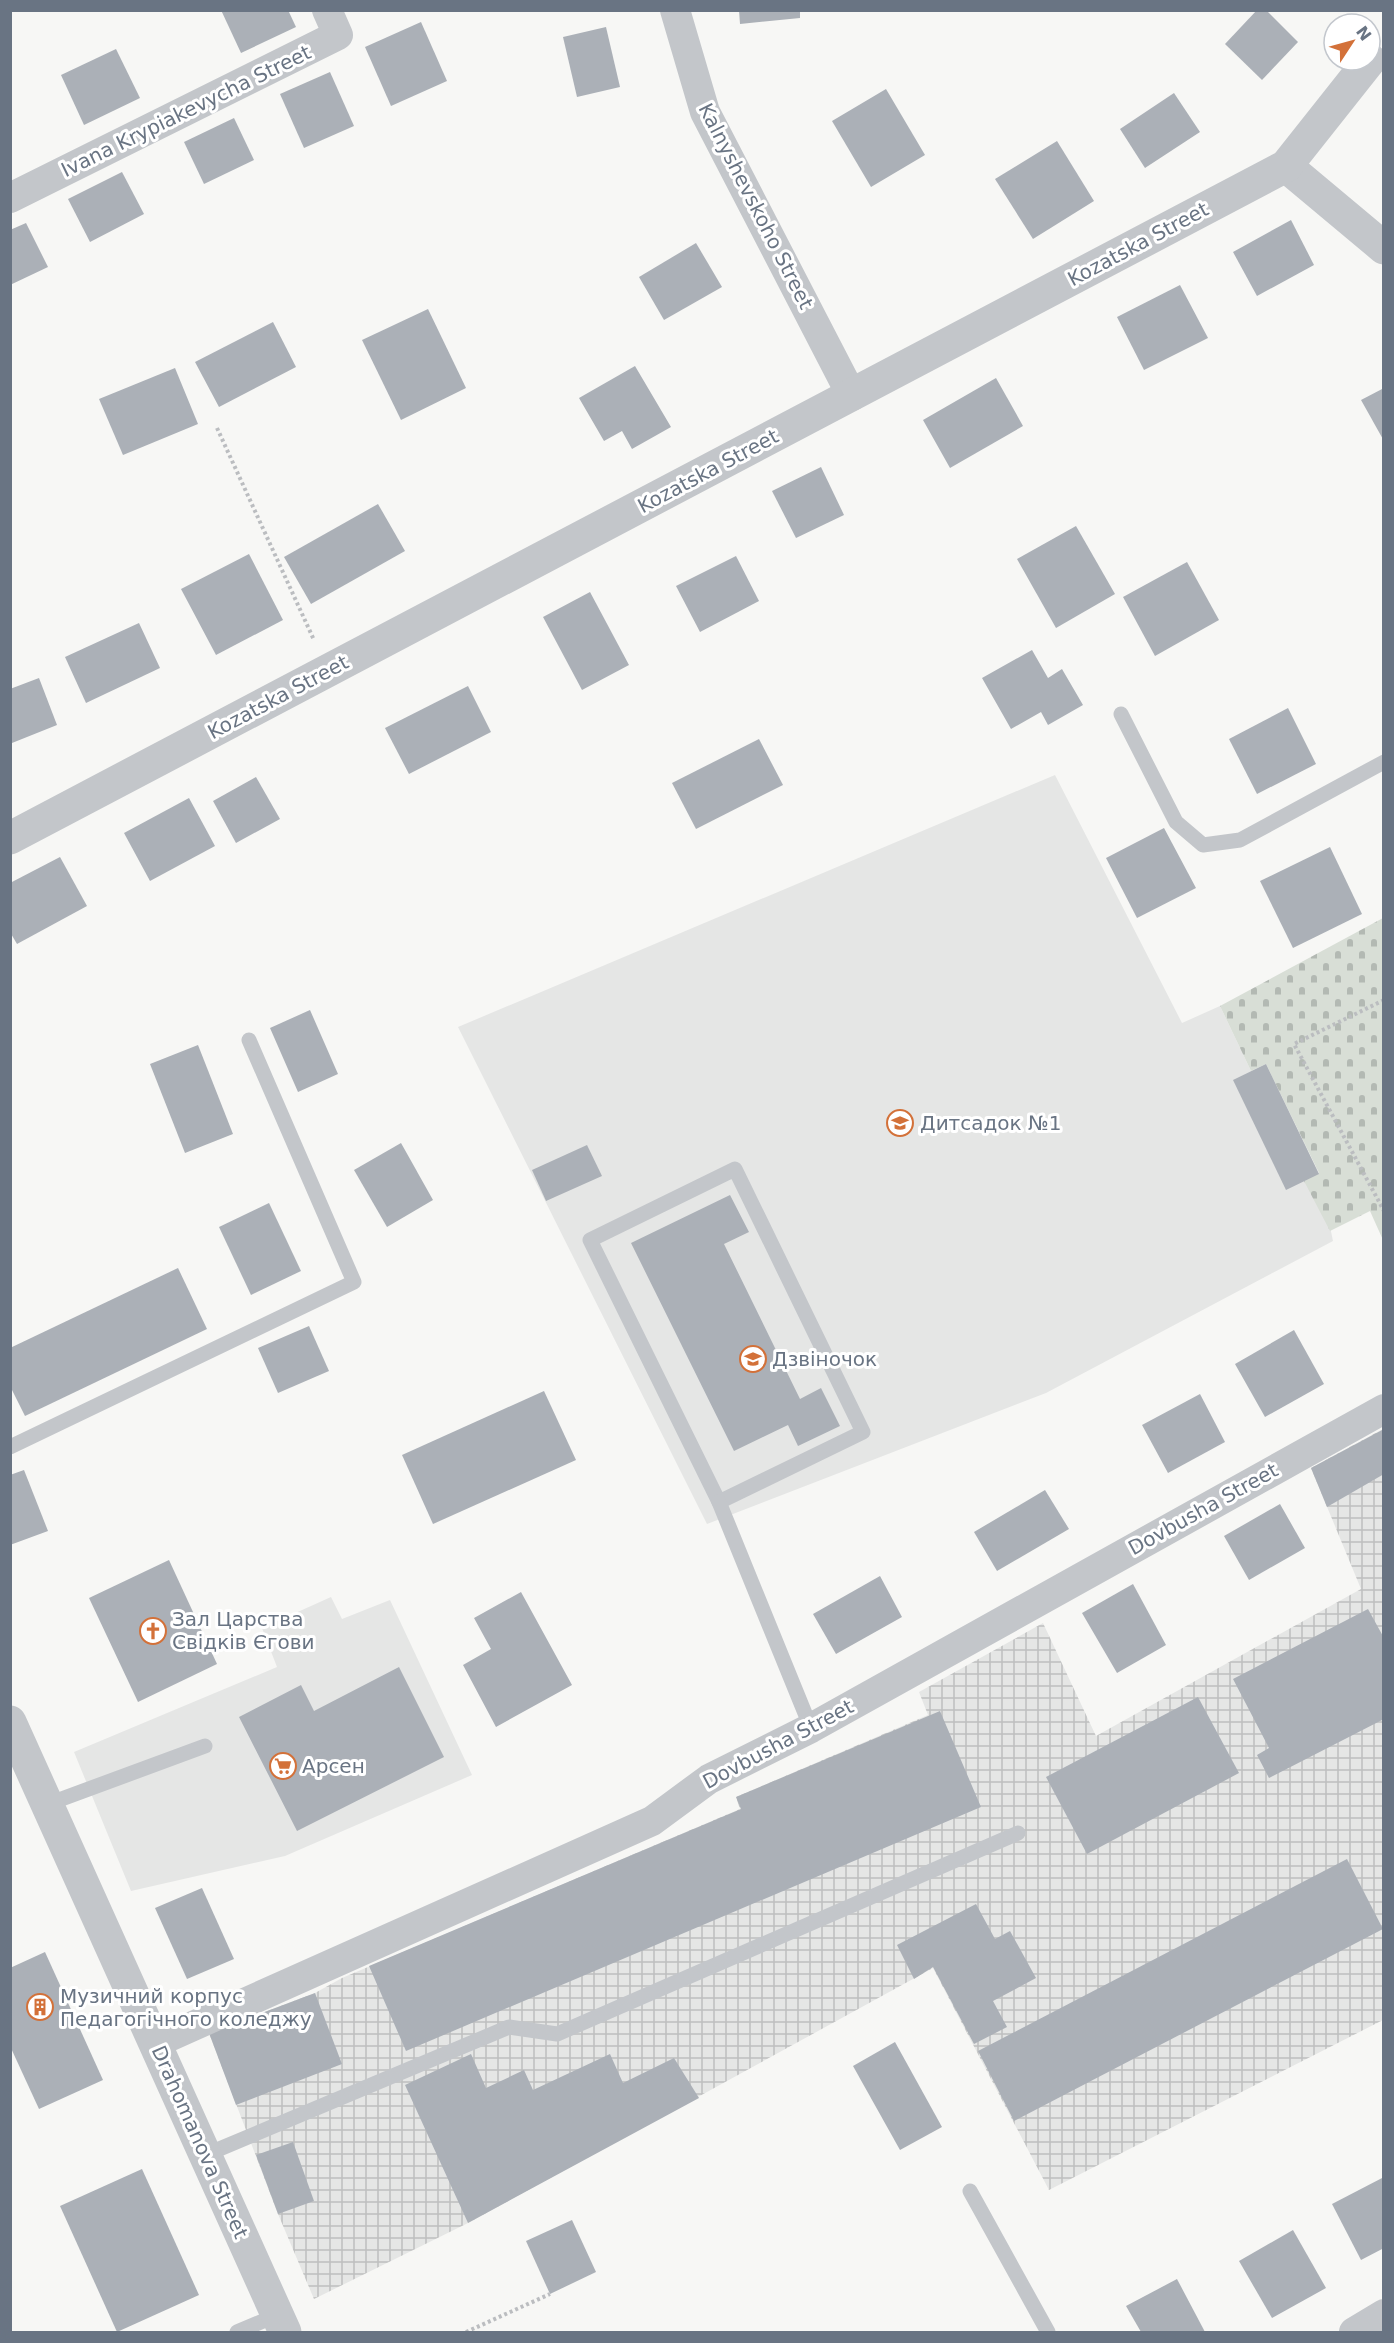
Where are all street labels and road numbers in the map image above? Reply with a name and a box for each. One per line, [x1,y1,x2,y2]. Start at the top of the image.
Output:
street label: Ivana Krypiakevycha Street [57,40,315,182]
street label: Kalnyshevskoho Street [694,99,818,313]
street label: Kozatska Street [1063,197,1213,291]
street label: Kozatska Street [633,424,783,518]
street label: Kozatska Street [203,650,353,744]
street label: Dovbusha Street [1124,1458,1282,1560]
street label: Dovbusha Street [698,1694,858,1794]
street label: Drahomanova Street [147,2042,253,2242]

